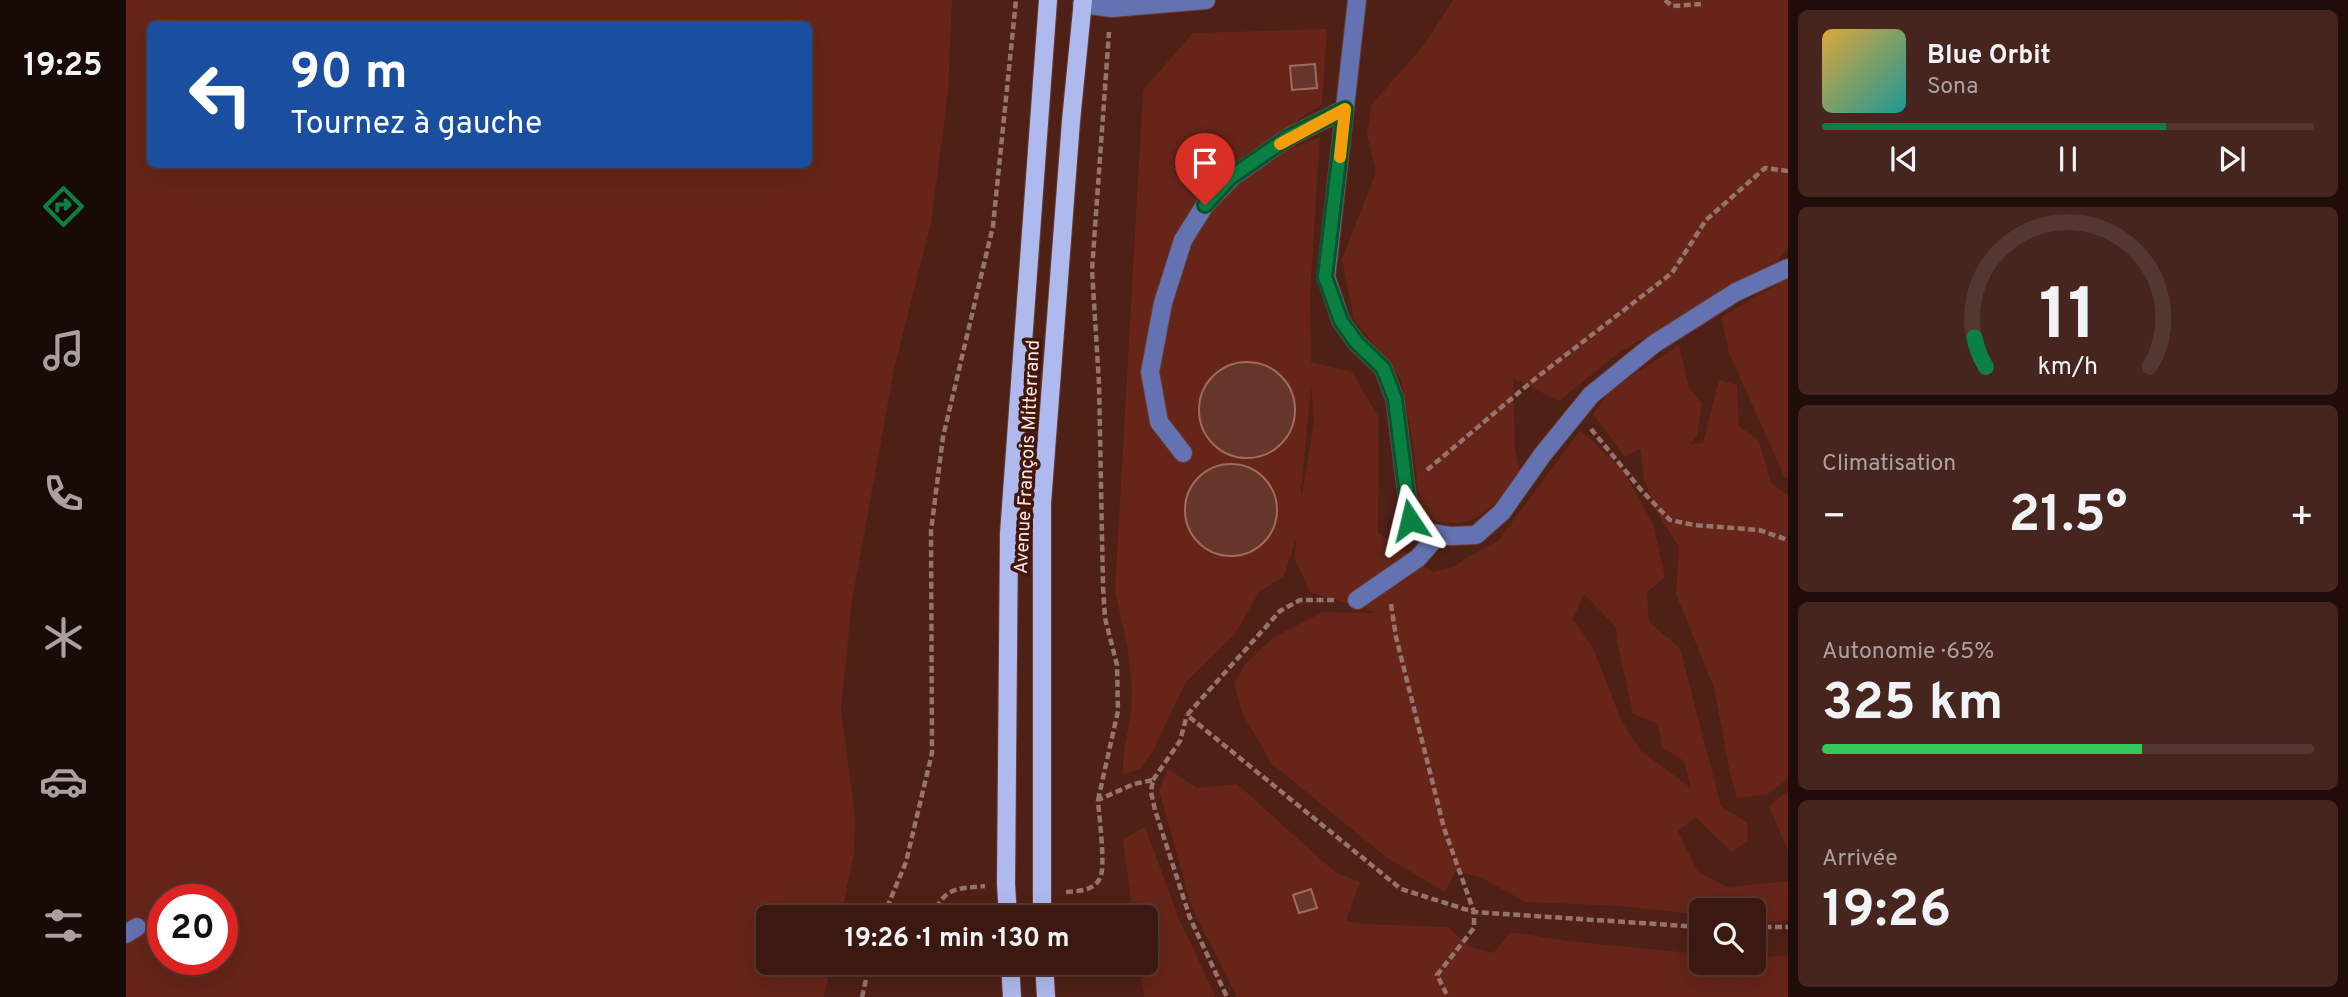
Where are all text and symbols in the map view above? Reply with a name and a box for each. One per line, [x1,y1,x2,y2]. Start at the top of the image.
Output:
text: Blue Orbit [1927,40,2051,73]
text: 90 m [290,44,408,106]
text: 19:25 [23,47,103,87]
icon: left [175,49,266,140]
text: Sona [1927,73,1978,102]
text: Tournez à gauche [290,105,542,145]
pin [1175,133,1235,205]
icon: previous [1885,140,1923,178]
icon: pause [2049,140,2087,178]
icon: next [2213,140,2251,178]
icon: arrive [1186,144,1224,182]
icon: directions [39,182,88,231]
text: 11 [2039,274,2097,366]
icon: music [39,326,88,375]
street label: Avenue François Mitterrand [1010,339,1046,575]
text: km/h [2038,352,2098,384]
text: Climatisation [1822,450,1956,479]
icon: phone [39,469,88,518]
position arrow [1373,483,1447,557]
text: 21.5° [2009,484,2127,550]
text: − [1822,494,1847,543]
text: + [2289,494,2314,543]
icon: climate [39,613,88,662]
text: Autonomie · 65% [1822,638,1994,667]
text: 325 km [1822,672,2003,738]
icon: car [39,757,88,806]
text: Arrivée [1822,845,1898,874]
text: 19:26 [1822,879,1951,945]
speed limit sign: 20 [147,884,238,975]
map controls [1689,898,1766,975]
button: search [1689,898,1766,975]
icon: filters [39,901,88,950]
text: 19:26 · 1 min · 130 m [845,923,1069,956]

